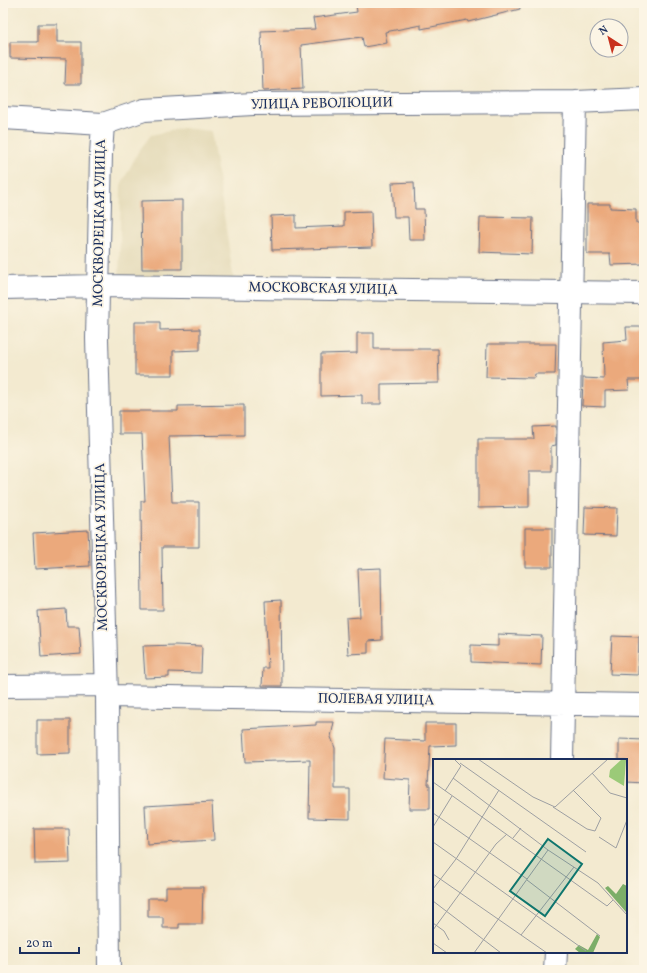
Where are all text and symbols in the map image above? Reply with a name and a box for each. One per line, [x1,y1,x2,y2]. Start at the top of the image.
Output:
north arrow [589,18,629,58]
text: N [596,23,612,40]
street label: УЛИЦА РЕВОЛЮЦИИ [251,93,393,115]
street label: МОСКВОРЕЦКАЯ УЛИЦА [89,139,111,307]
street label: МОСКОВСКАЯ УЛИЦА [248,278,398,300]
street label: МОСКВОРЕЦКАЯ УЛИЦА [91,463,113,631]
street label: ПОЛЕВАЯ УЛИЦА [318,689,435,711]
inset map [433,759,627,953]
scale bar [20,929,79,955]
text: 20 m [26,936,53,952]

